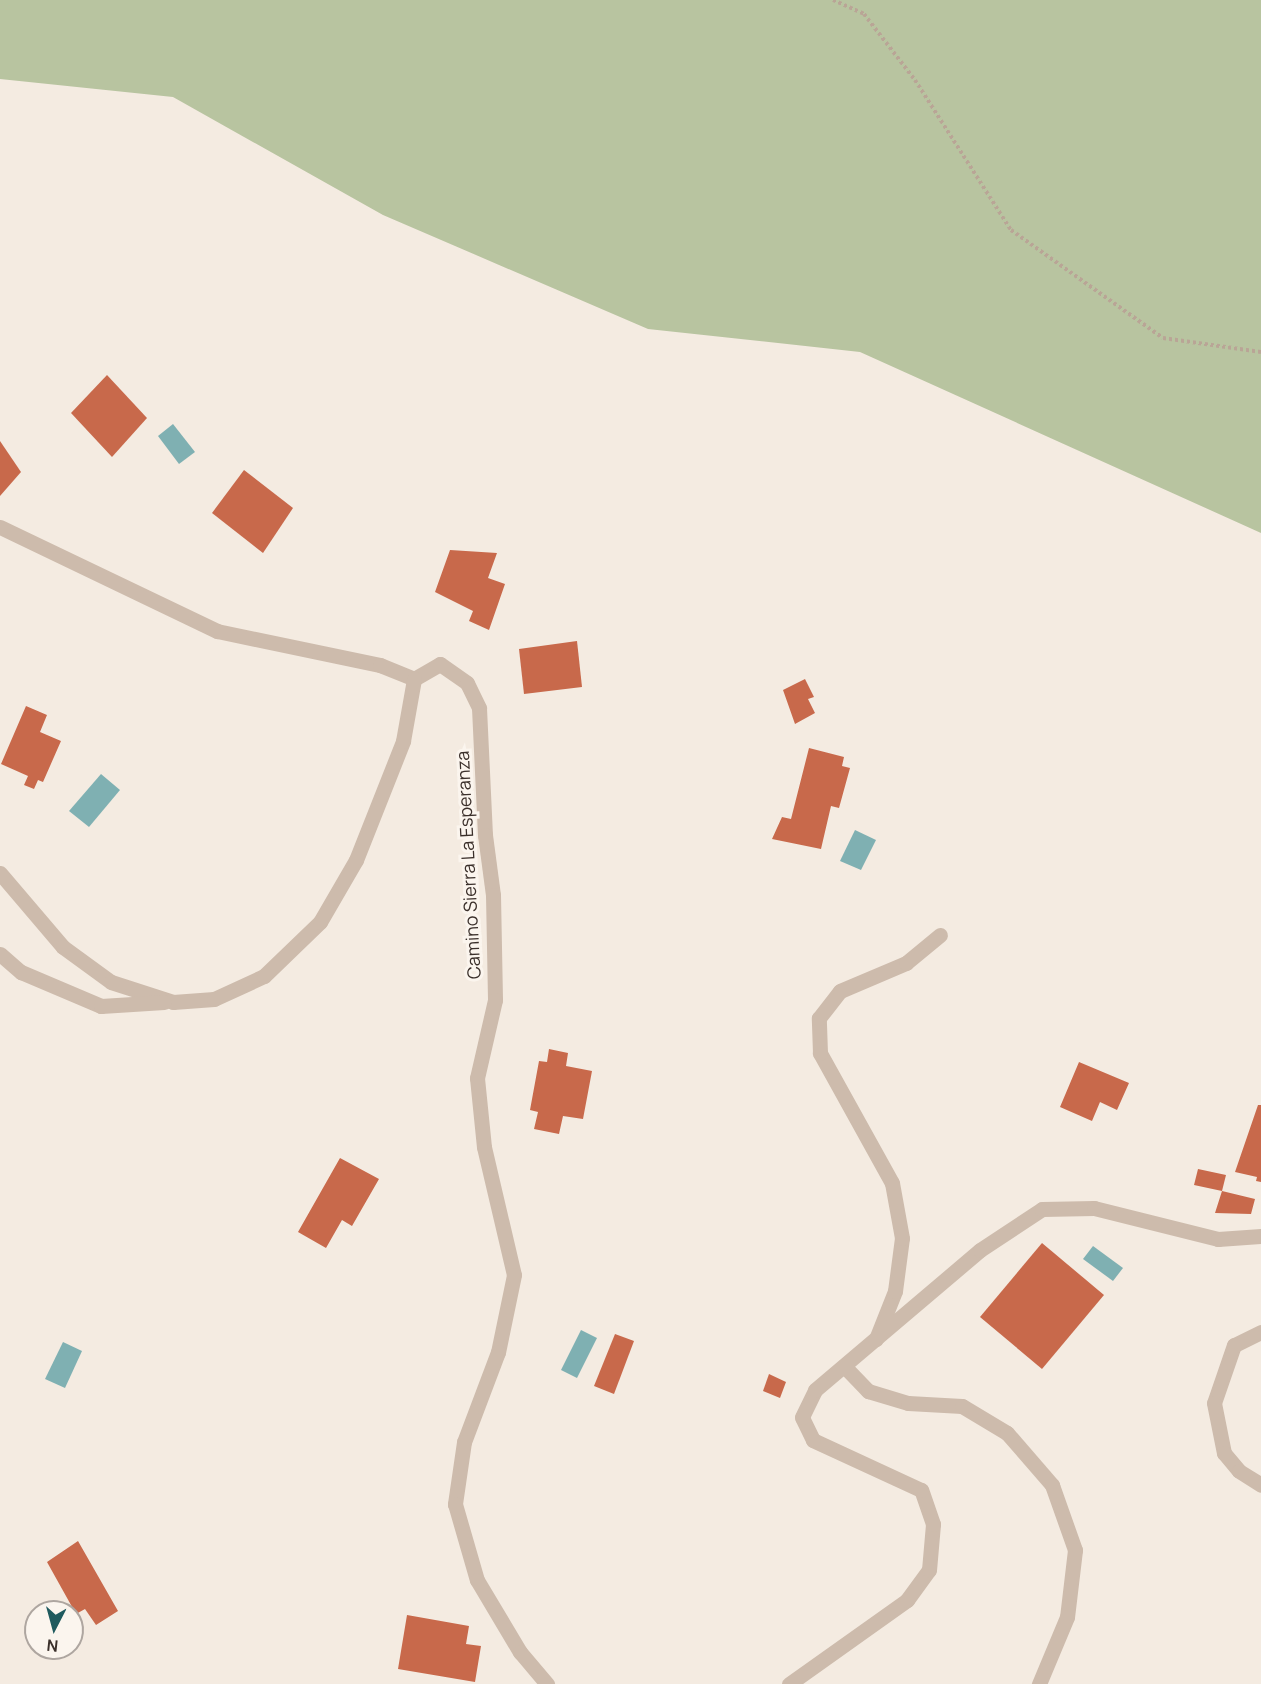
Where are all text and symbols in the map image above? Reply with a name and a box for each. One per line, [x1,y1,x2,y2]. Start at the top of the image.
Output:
street label: Camino Sierra La Esperanza [451,750,485,980]
north arrow [24,1600,84,1660]
text: N [45,1634,59,1657]

